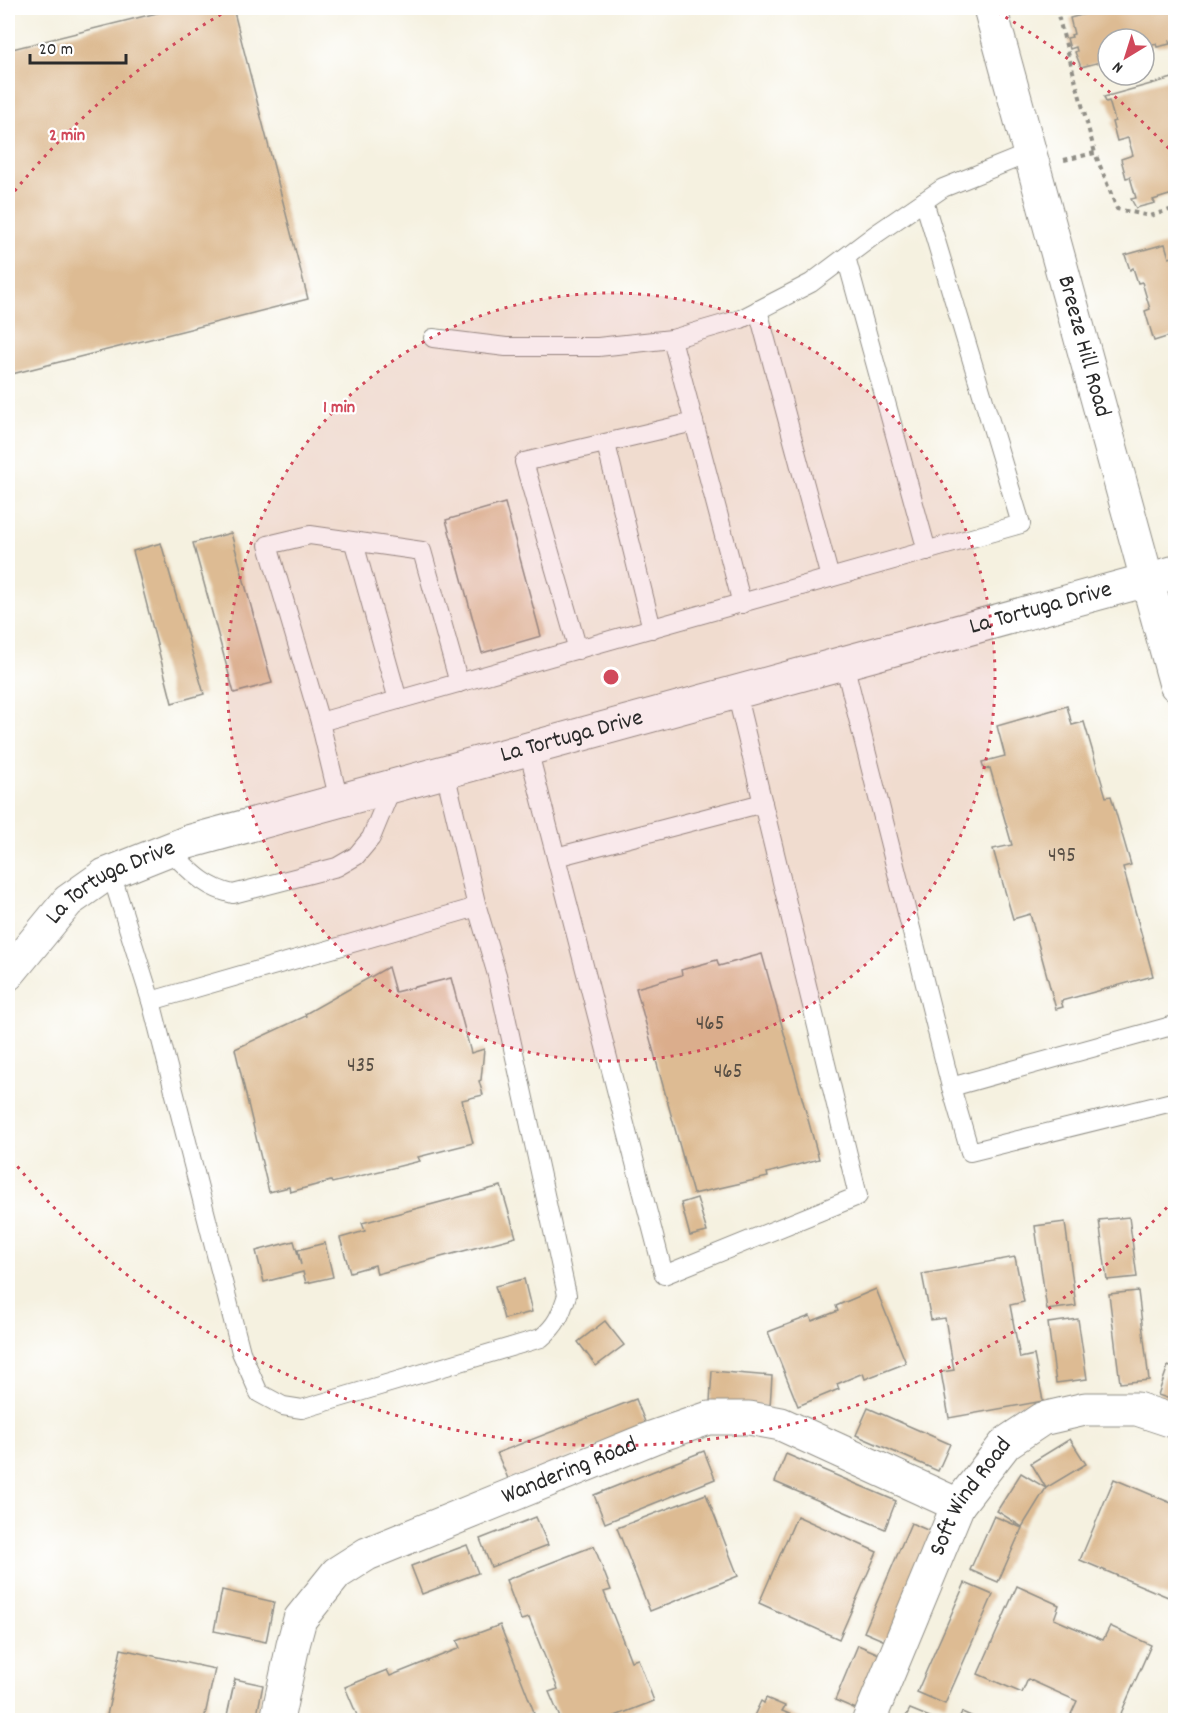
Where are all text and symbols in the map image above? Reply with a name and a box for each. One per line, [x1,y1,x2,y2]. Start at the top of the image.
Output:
scale bar [30,27,126,65]
north arrow [1096,27,1156,87]
text: 20 m [39,38,73,63]
text: N [1108,55,1128,78]
text: 2 min [49,124,85,149]
street label: Breeze Hill Road [1047,272,1119,421]
text: 1 min [323,396,355,421]
street label: La Tortuga Drive [966,573,1116,645]
centre of rings [601,667,621,687]
street label: La Tortuga Drive [497,701,647,773]
street label: La Tortuga Drive [38,832,181,932]
house number: 495 [1048,842,1076,872]
house number: 465 [696,1010,724,1040]
house number: 435 [347,1052,375,1082]
house number: 465 [714,1058,742,1088]
street label: Wandering Road [497,1429,642,1514]
street label: Soft Wind Road [922,1431,1021,1562]

